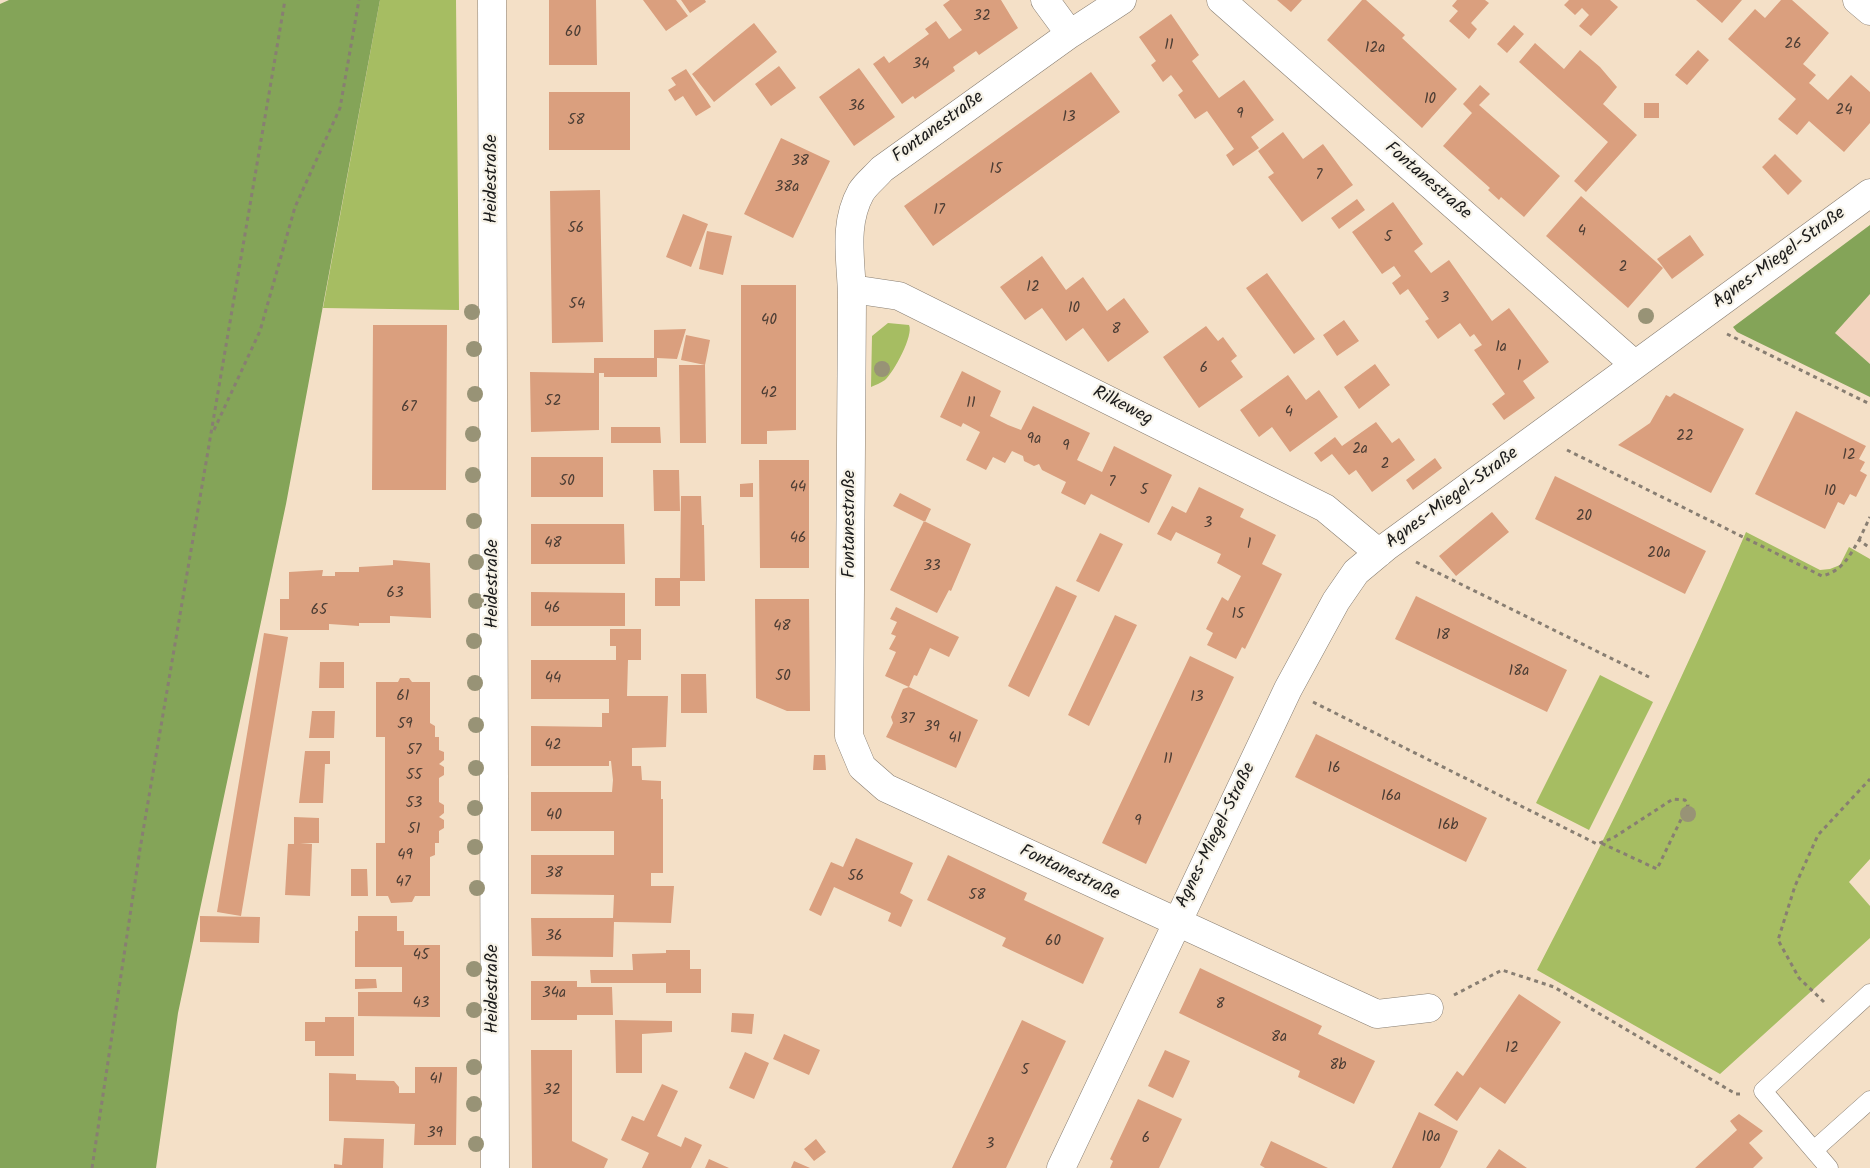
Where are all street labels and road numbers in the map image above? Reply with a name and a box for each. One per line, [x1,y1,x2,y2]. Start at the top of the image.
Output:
street label: Fontanestraße [889,88,989,168]
street label: Heidestraße [482,134,504,224]
street label: Fontanestraße [1379,138,1475,226]
street label: Agnes-Miegel-Straße [1710,204,1850,314]
street label: Rilkeweg [1088,383,1156,431]
street label: Agnes-Miegel-Straße [1383,444,1523,554]
street label: Fontanestraße [840,470,862,578]
street label: Heidestraße [483,539,505,629]
street label: Agnes-Miegel-Straße [1173,760,1261,912]
street label: Fontanestraße [1016,841,1122,907]
street label: Heidestraße [483,944,505,1034]

